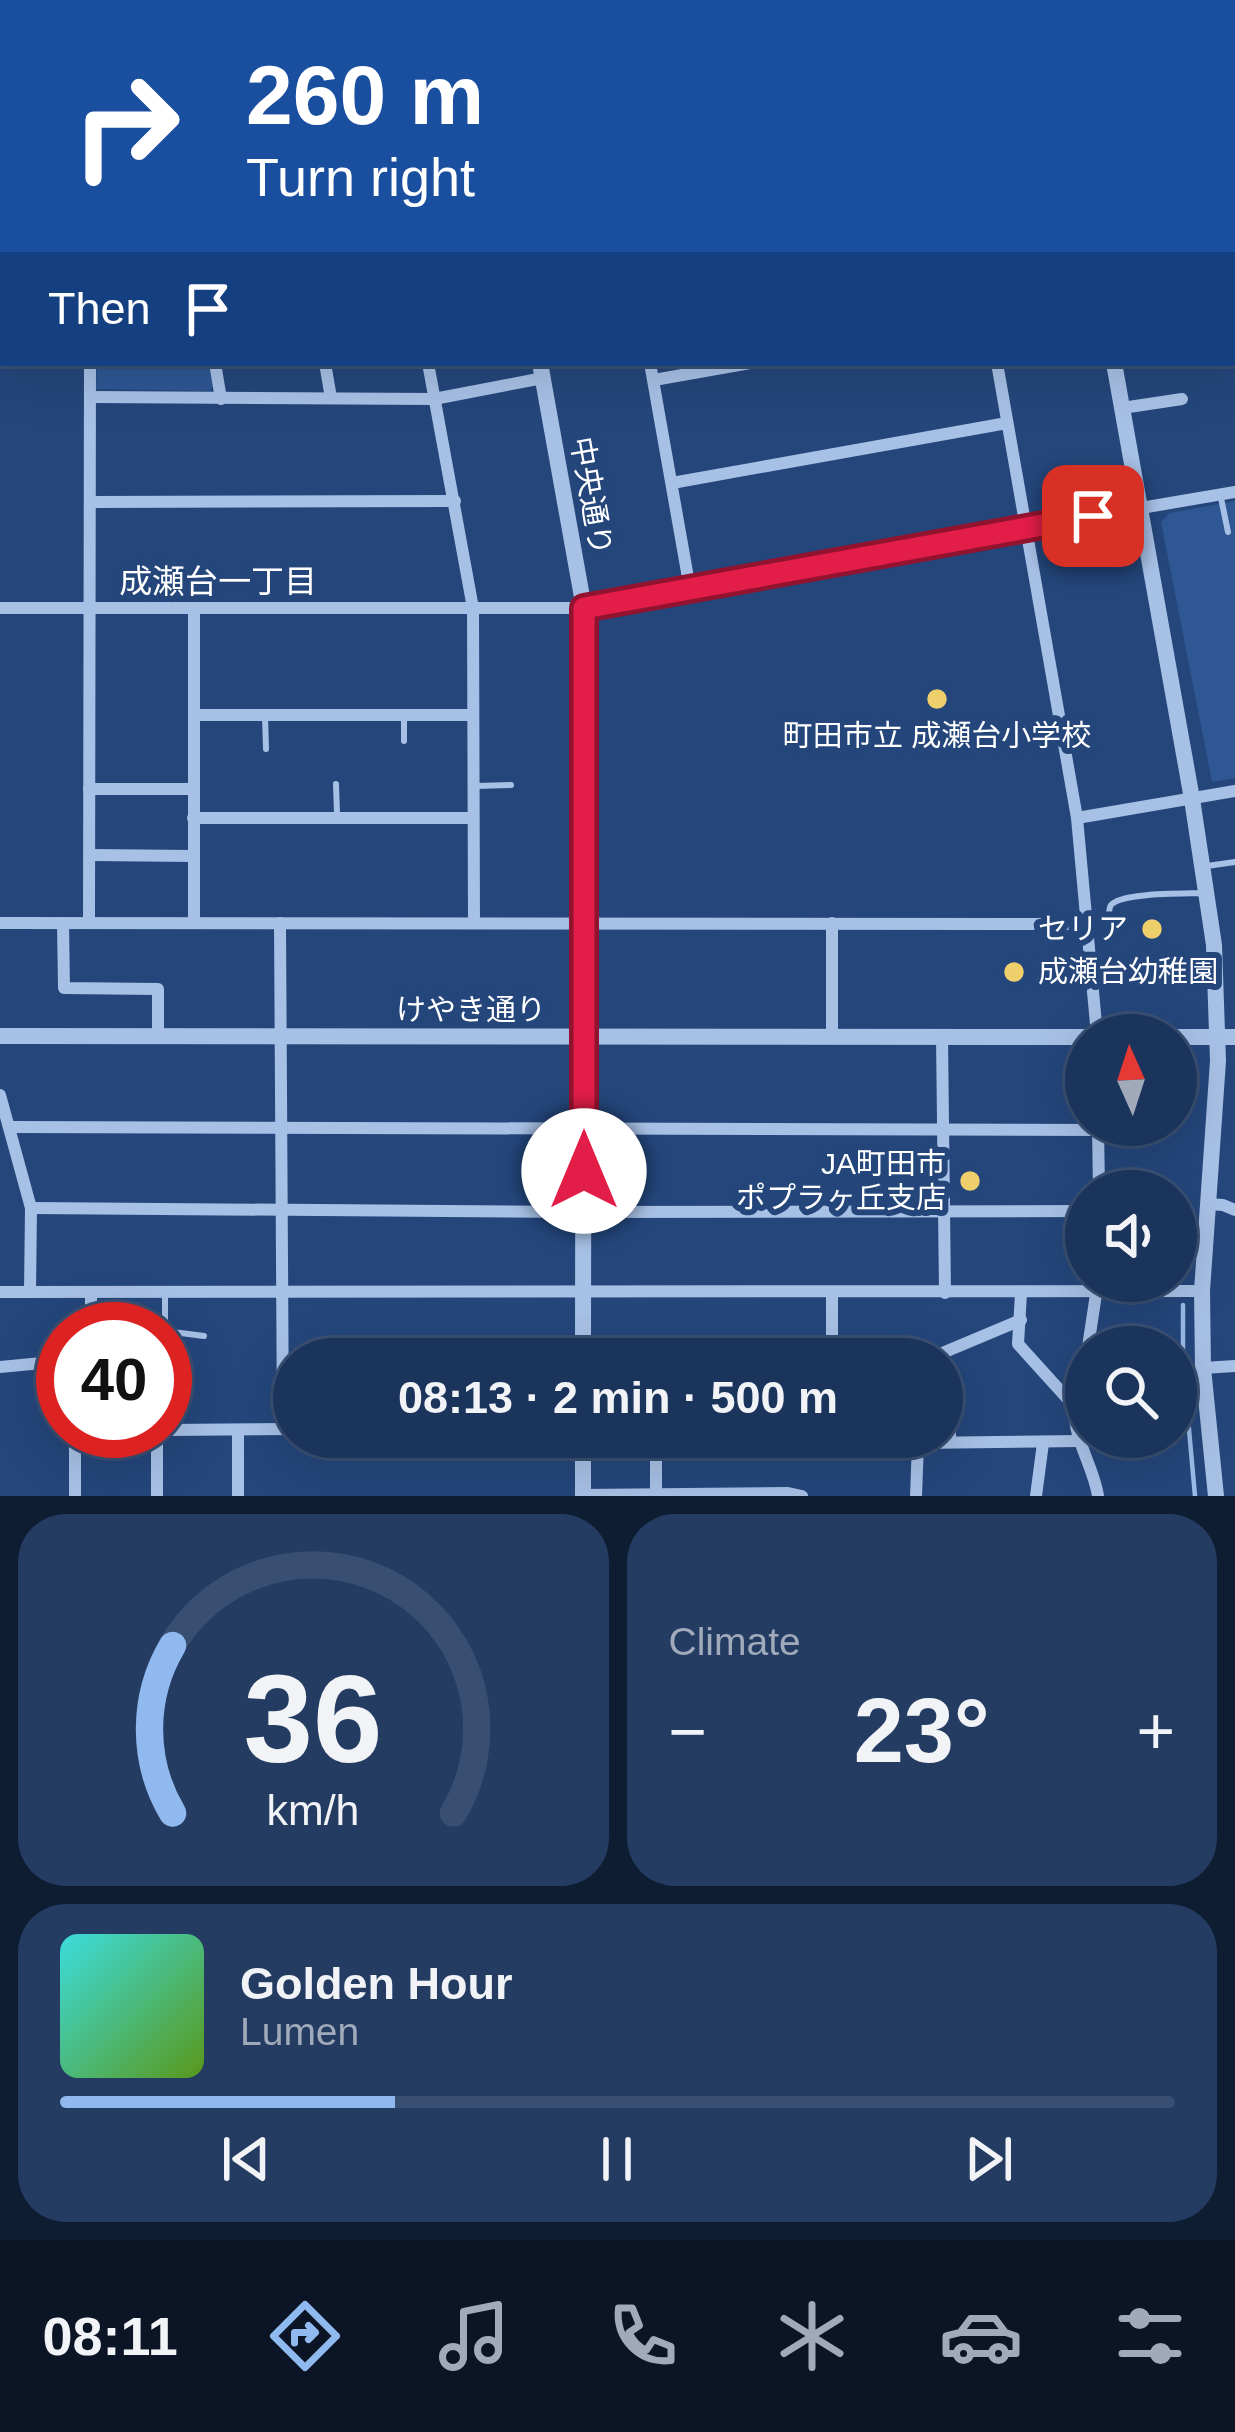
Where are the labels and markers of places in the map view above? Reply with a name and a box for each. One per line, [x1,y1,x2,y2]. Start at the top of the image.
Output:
pin [1042,465,1144,567]
marker: 町田市立 成瀬台小学校 [924,686,950,712]
place label: 町田市立 成瀬台小学校 [783,719,1091,752]
place label: セリア [1038,912,1128,945]
marker: セリア [1139,916,1165,942]
place label: 成瀬台幼稚園 [1038,955,1218,988]
marker: 成瀬台幼稚園 [1001,959,1027,985]
place label: JA町田市 ポプラヶ丘支店 [736,1147,946,1214]
marker: JA町田市 ポプラヶ丘支店 [957,1168,983,1194]

